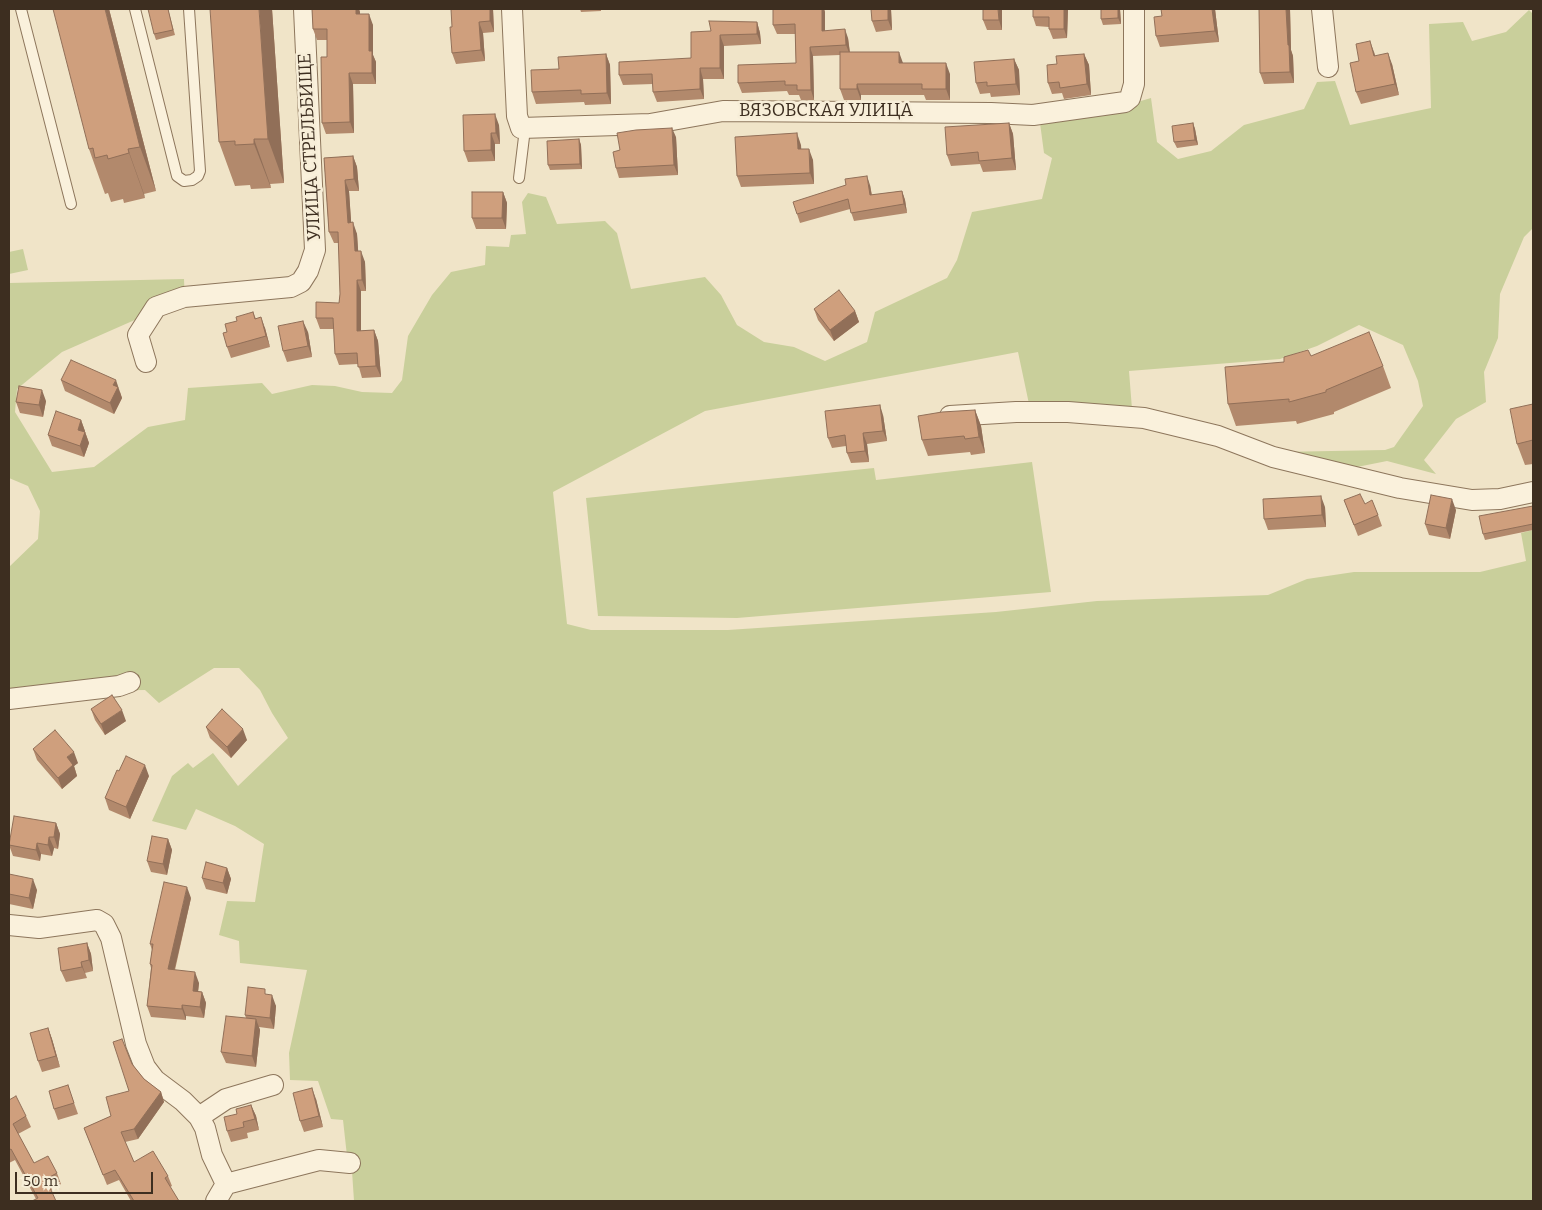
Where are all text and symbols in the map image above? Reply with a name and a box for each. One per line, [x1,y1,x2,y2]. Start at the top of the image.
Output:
street label: УЛИЦА СТРЕЛЬБИЩЕ [294,53,326,241]
street label: ВЯЗОВСКАЯ УЛИЦА [739,100,913,122]
scale bar [18,1162,155,1194]
text: 50 m [23,1172,58,1190]

